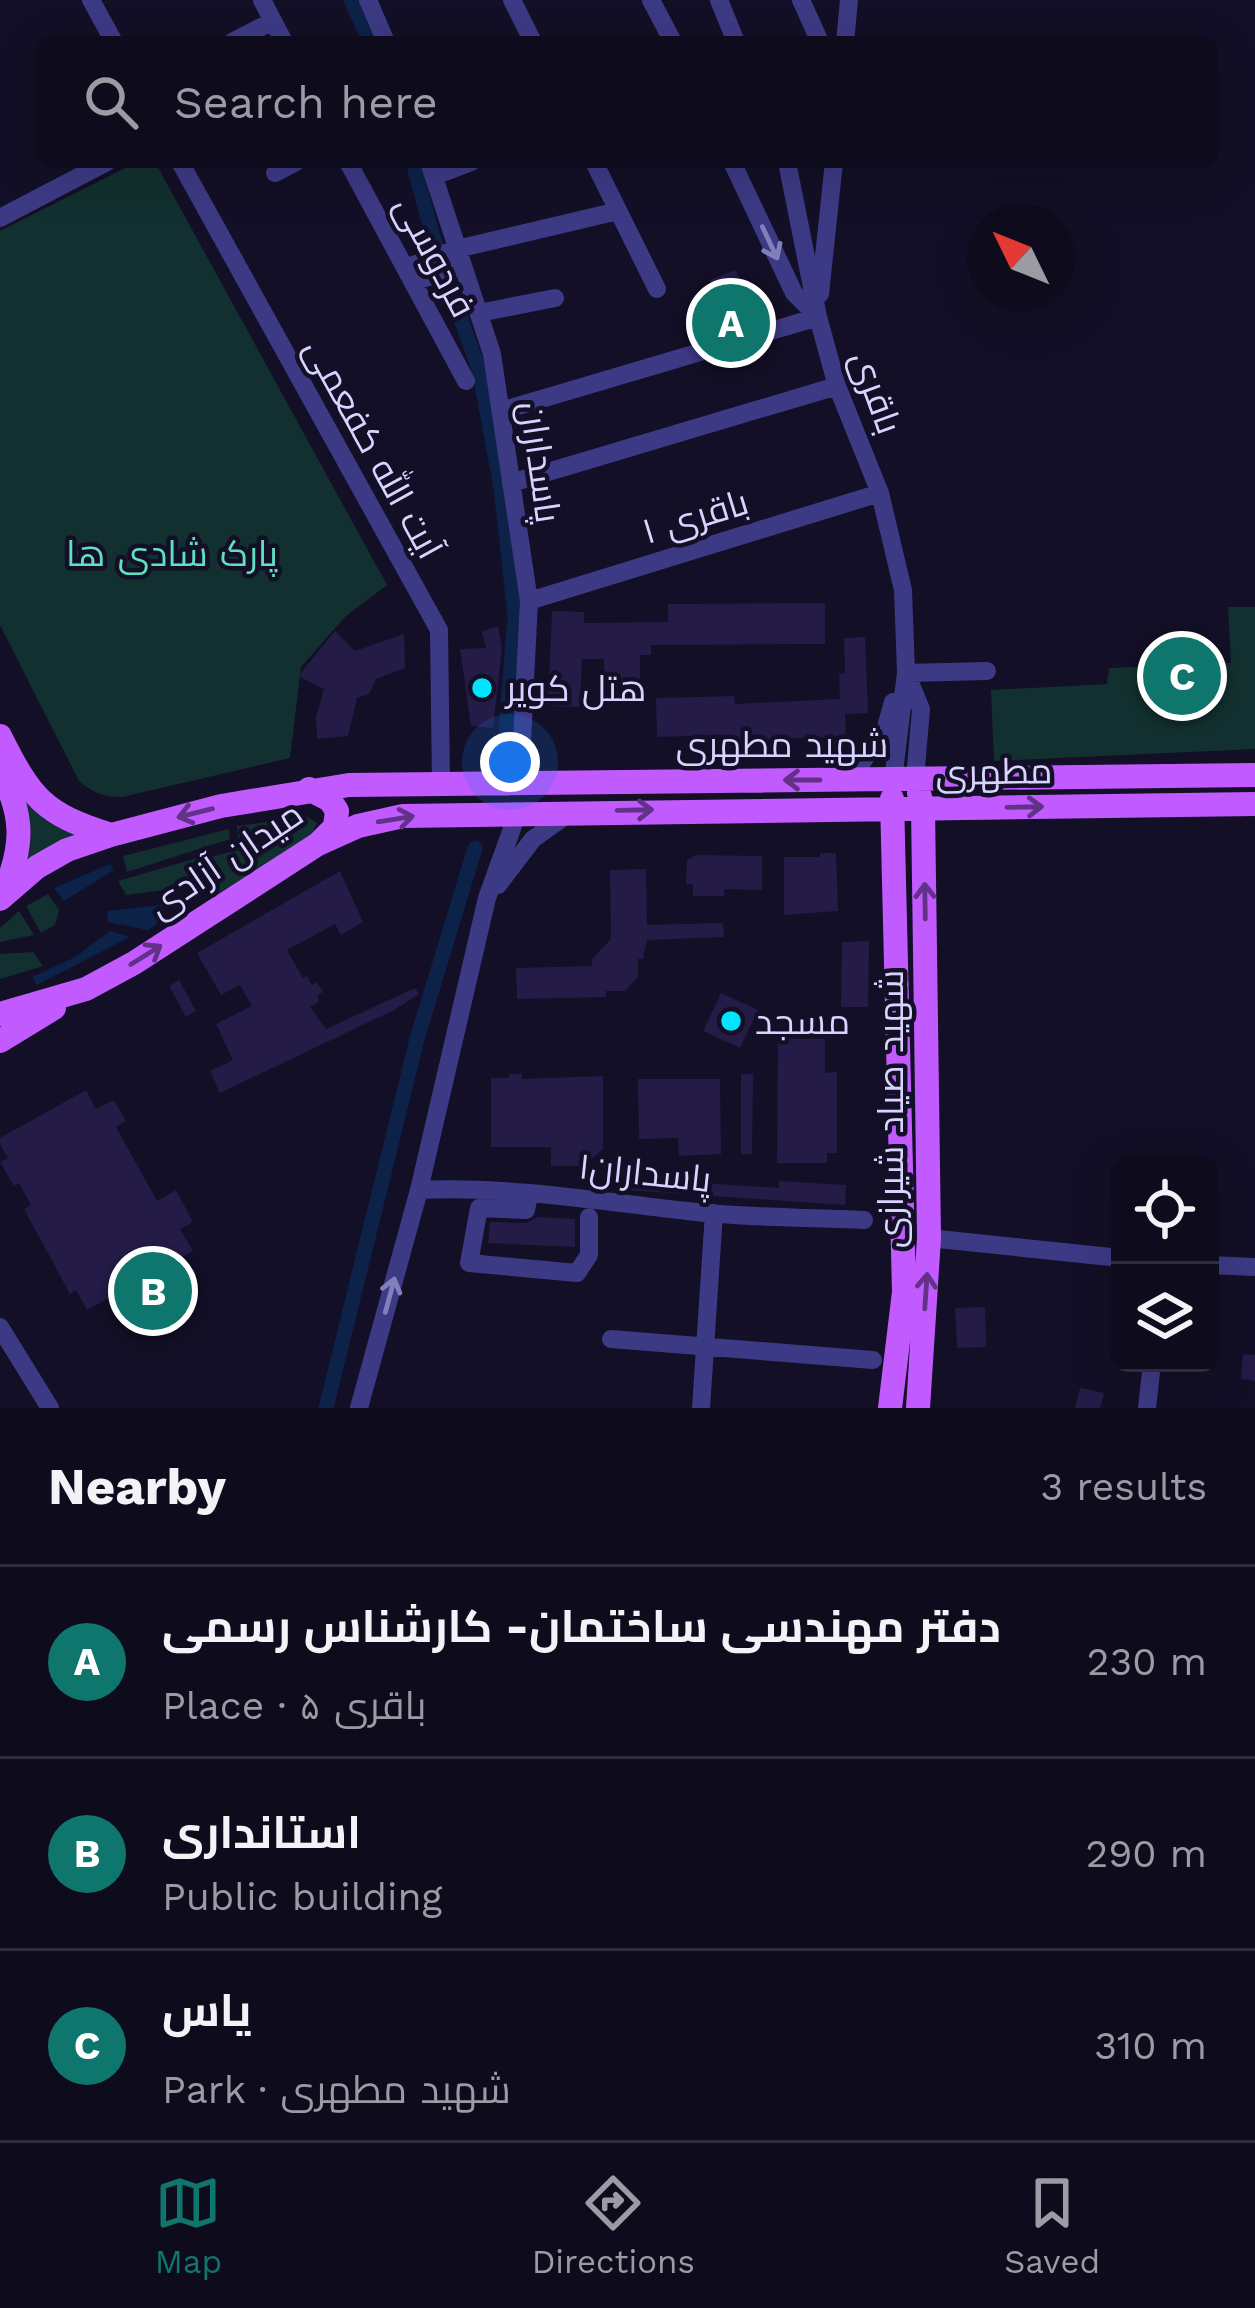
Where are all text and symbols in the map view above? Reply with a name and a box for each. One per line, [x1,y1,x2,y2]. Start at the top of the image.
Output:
search box [36,36,1219,168]
icon: search [78,69,144,135]
text: Search here [174,76,438,129]
street label: فردوسی [386,189,484,324]
north arrow [967,204,1075,312]
one-way arrow [760,224,782,260]
pin: A [692,278,770,368]
street label: آیت الله کفعمی [295,330,454,566]
street label: باقری [842,345,910,440]
street label: پاسداران [509,399,569,526]
street label: باقری ۱ [637,481,753,553]
park label: پارک شادی ها [66,533,278,577]
pin: C [1143,631,1221,721]
place label: هتل کویر [504,668,646,710]
marker: هتل کویر [469,675,495,701]
street label: شهید مطهری [676,724,888,766]
your location [480,732,540,792]
street label: مطهری [935,750,1053,794]
one-way arrow [783,769,822,791]
street label: میدان آزادی [140,793,311,927]
one-way arrow [1005,796,1044,818]
one-way arrow [615,799,654,822]
one-way arrow [176,803,214,825]
one-way arrow [376,806,415,829]
one-way arrow [913,882,936,921]
one-way arrow [129,943,163,967]
street label: شهید صیاد شیرازی [870,970,912,1248]
place label: مسجد [755,1001,850,1043]
marker: مسجد [718,1008,744,1034]
street label: پاسداران۱ [576,1145,714,1203]
map controls [1111,1156,1219,1372]
button: locate [1111,1156,1219,1264]
pin: B [114,1246,192,1336]
button: layers [1111,1264,1219,1372]
one-way arrow [914,1272,937,1311]
one-way arrow [381,1277,403,1315]
text: Nearby [48,1457,226,1516]
text: 3 results [1041,1464,1207,1509]
text: دفتر مهندسی ساختمان- کارشناس رسمی [162,1600,1001,1653]
text: A [74,1639,100,1684]
text: 230 m [1087,1639,1207,1684]
text: Place · باقری ۵ [162,1683,426,1728]
text: استانداری [162,1806,361,1859]
text: B [74,1831,100,1876]
text: 290 m [1085,1831,1207,1876]
text: Public building [162,1874,442,1919]
text: یاس [162,1984,251,2037]
text: C [74,2023,100,2068]
text: 310 m [1094,2023,1207,2068]
text: Park · شهید مطهری [162,2067,511,2112]
tab: Map [155,2170,222,2281]
tab: Directions [532,2170,695,2281]
tab: Saved [1004,2170,1100,2281]

